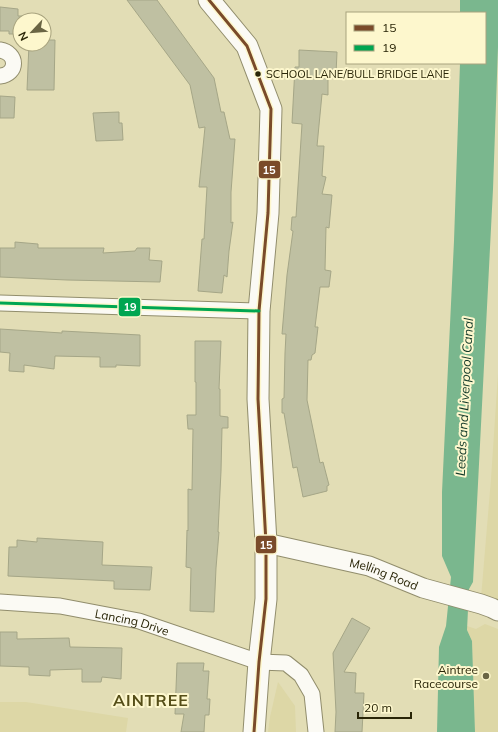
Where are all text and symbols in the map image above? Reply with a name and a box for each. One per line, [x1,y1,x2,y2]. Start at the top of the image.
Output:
north arrow [12,12,52,52]
legend [346,12,486,64]
text: 15 [382,20,396,35]
text: N [15,30,31,43]
text: 19 [382,40,396,55]
place label: SCHOOL LANE/BULL BRIDGE LANE [266,67,449,81]
marker: SCHOOL LANE/BULL BRIDGE LANE [253,69,263,79]
line badge: 15 [258,160,281,179]
text: 15 [262,163,276,177]
line badge: 19 [118,297,141,317]
text: 19 [123,300,137,314]
water label: Leeds and Liverpool Canal [452,317,476,476]
line badge: 15 [255,535,277,554]
text: 15 [259,538,273,552]
street label: Melling Road [348,554,421,593]
street label: Lancing Drive [94,605,171,638]
place label: Aintree Racecourse [414,662,478,691]
marker: Aintree Racecourse [481,671,491,681]
district label: AINTREE [113,690,189,710]
scale bar [358,694,411,720]
text: 20 m [364,700,392,715]

